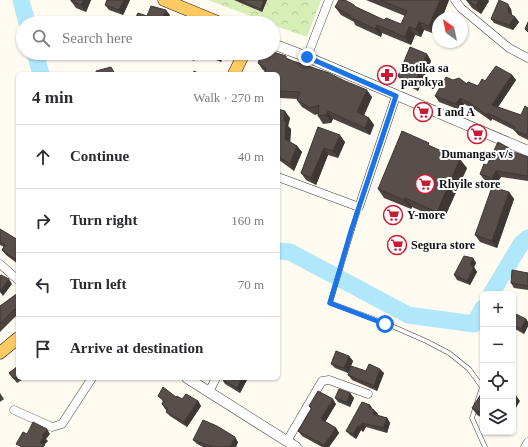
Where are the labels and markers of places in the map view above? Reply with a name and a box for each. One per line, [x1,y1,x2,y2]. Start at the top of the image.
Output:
place label: Botika sa parokya [401,61,449,89]
pharmacy icon: Botika sa parokya [376,64,398,86]
supermarket icon: I and A [412,101,434,123]
place label: I and A [437,105,475,119]
supermarket icon: Dumangas v/s [466,123,488,145]
place label: Dumangas v/s [441,147,513,161]
supermarket icon: Rhyile store [414,173,436,195]
place label: Rhyile store [439,177,501,191]
supermarket icon: Y-more [382,204,404,226]
place label: Y-more [407,208,446,222]
supermarket icon: Segura store [386,234,408,256]
place label: Segura store [411,238,476,252]

